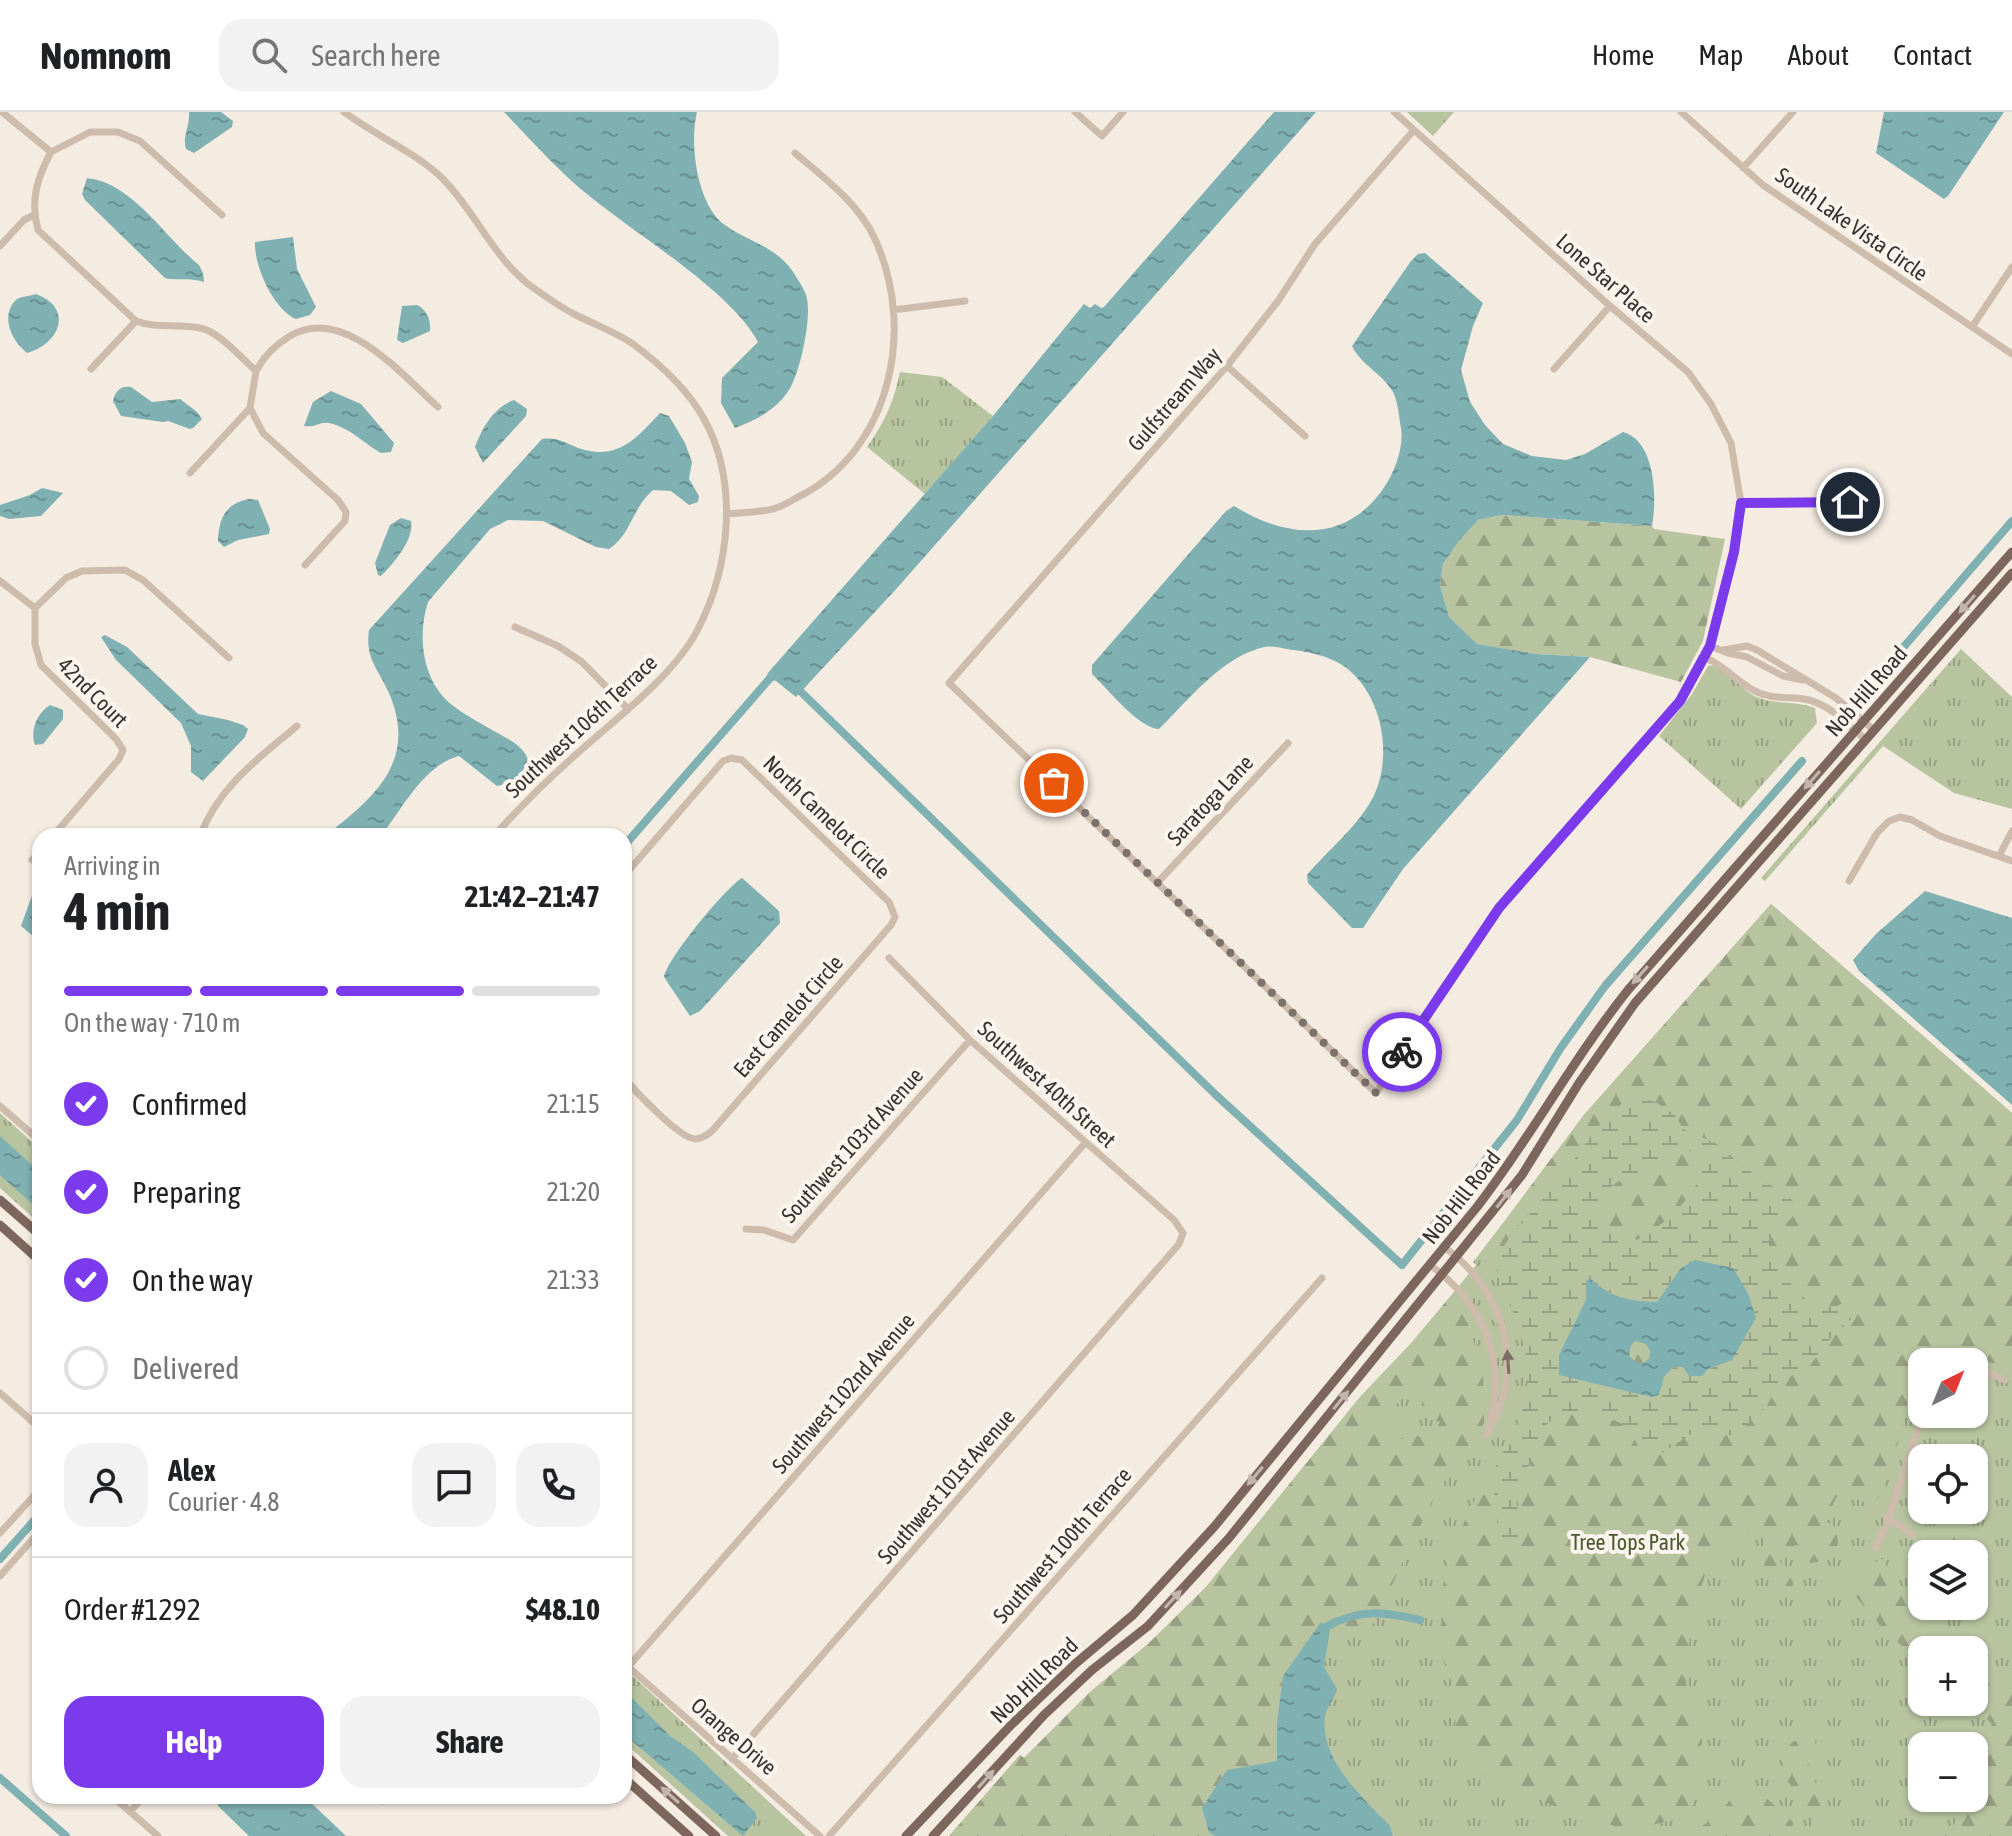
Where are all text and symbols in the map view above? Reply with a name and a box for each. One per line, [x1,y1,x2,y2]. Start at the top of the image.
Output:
search box [219,19,779,91]
icon: search [247,33,291,77]
text: Nomnom [40,34,171,77]
text: Search here [311,38,441,72]
text: Home [1592,39,1654,71]
text: Map [1698,39,1743,71]
text: About [1787,39,1849,71]
text: Contact [1893,39,1972,71]
street label: South Lake Vista Circle [1771,162,1933,286]
street label: Lone Star Place [1551,228,1661,328]
street label: Gulfstream Way [1122,342,1226,456]
pin [1816,468,1884,536]
icon: home [1828,480,1872,524]
one-way arrow [1958,594,1976,613]
street label: Nob Hill Road [1820,640,1912,742]
street label: Southwest 106th Terrace [500,649,662,803]
street label: 42nd Court [53,652,133,732]
pin [1020,749,1088,817]
street label: Saratoga Lane [1162,749,1258,851]
street label: North Camelot Circle [758,750,896,884]
icon: bag [1032,761,1076,805]
one-way arrow [1803,770,1821,789]
text: Arriving in [64,851,161,881]
text: 21:42–21:47 [465,879,600,913]
text: 4 min [64,881,170,941]
street label: East Camelot Circle [728,950,848,1082]
one-way arrow [1632,966,1650,985]
text: On the way · 710 m [64,1008,241,1038]
courier [1362,1012,1442,1092]
street label: Southwest 40th Street [973,1015,1121,1153]
icon: bike [1380,1030,1424,1074]
street label: Southwest 103rd Avenue [776,1062,928,1228]
icon: check [64,1082,108,1126]
text: Confirmed [132,1087,247,1121]
text: 21:15 [546,1089,600,1119]
street label: Nob Hill Road [1417,1145,1505,1249]
icon: check [64,1170,108,1214]
text: Preparing [132,1175,241,1209]
text: 21:20 [546,1177,600,1207]
one-way arrow [1495,1188,1511,1208]
icon: check [64,1258,108,1302]
text: On the way [132,1263,253,1297]
text: 21:33 [546,1265,600,1295]
street label: Southwest 102nd Avenue [767,1308,919,1478]
north arrow [1908,1348,1988,1428]
map controls [1908,1348,1988,1812]
one-way arrow [1501,1350,1514,1375]
text: Delivered [132,1351,240,1385]
one-way arrow [1332,1391,1349,1411]
street label: Southwest 101st Avenue [872,1403,1020,1569]
button: person [64,1443,148,1527]
button: chat [412,1443,496,1527]
button: phone [516,1443,600,1527]
button: locate [1908,1444,1988,1524]
text: Alex [168,1453,216,1487]
street label: Southwest 100th Terrace [987,1462,1137,1628]
one-way arrow [1247,1466,1264,1486]
text: Courier · 4.8 [168,1487,279,1517]
park label: Tree Tops Park [1571,1529,1685,1555]
button: layers [1908,1540,1988,1620]
one-way arrow [1163,1589,1181,1608]
text: Order #1292 [64,1592,201,1626]
text: $48.10 [526,1592,600,1626]
street label: Nob Hill Road [985,1632,1083,1728]
button: + [1908,1636,1988,1716]
street label: Orange Drive [686,1692,782,1780]
button: Help [64,1696,324,1788]
button: Share [340,1696,600,1788]
button: − [1908,1732,1988,1812]
one-way arrow [976,1769,994,1788]
one-way arrow [660,1787,680,1804]

